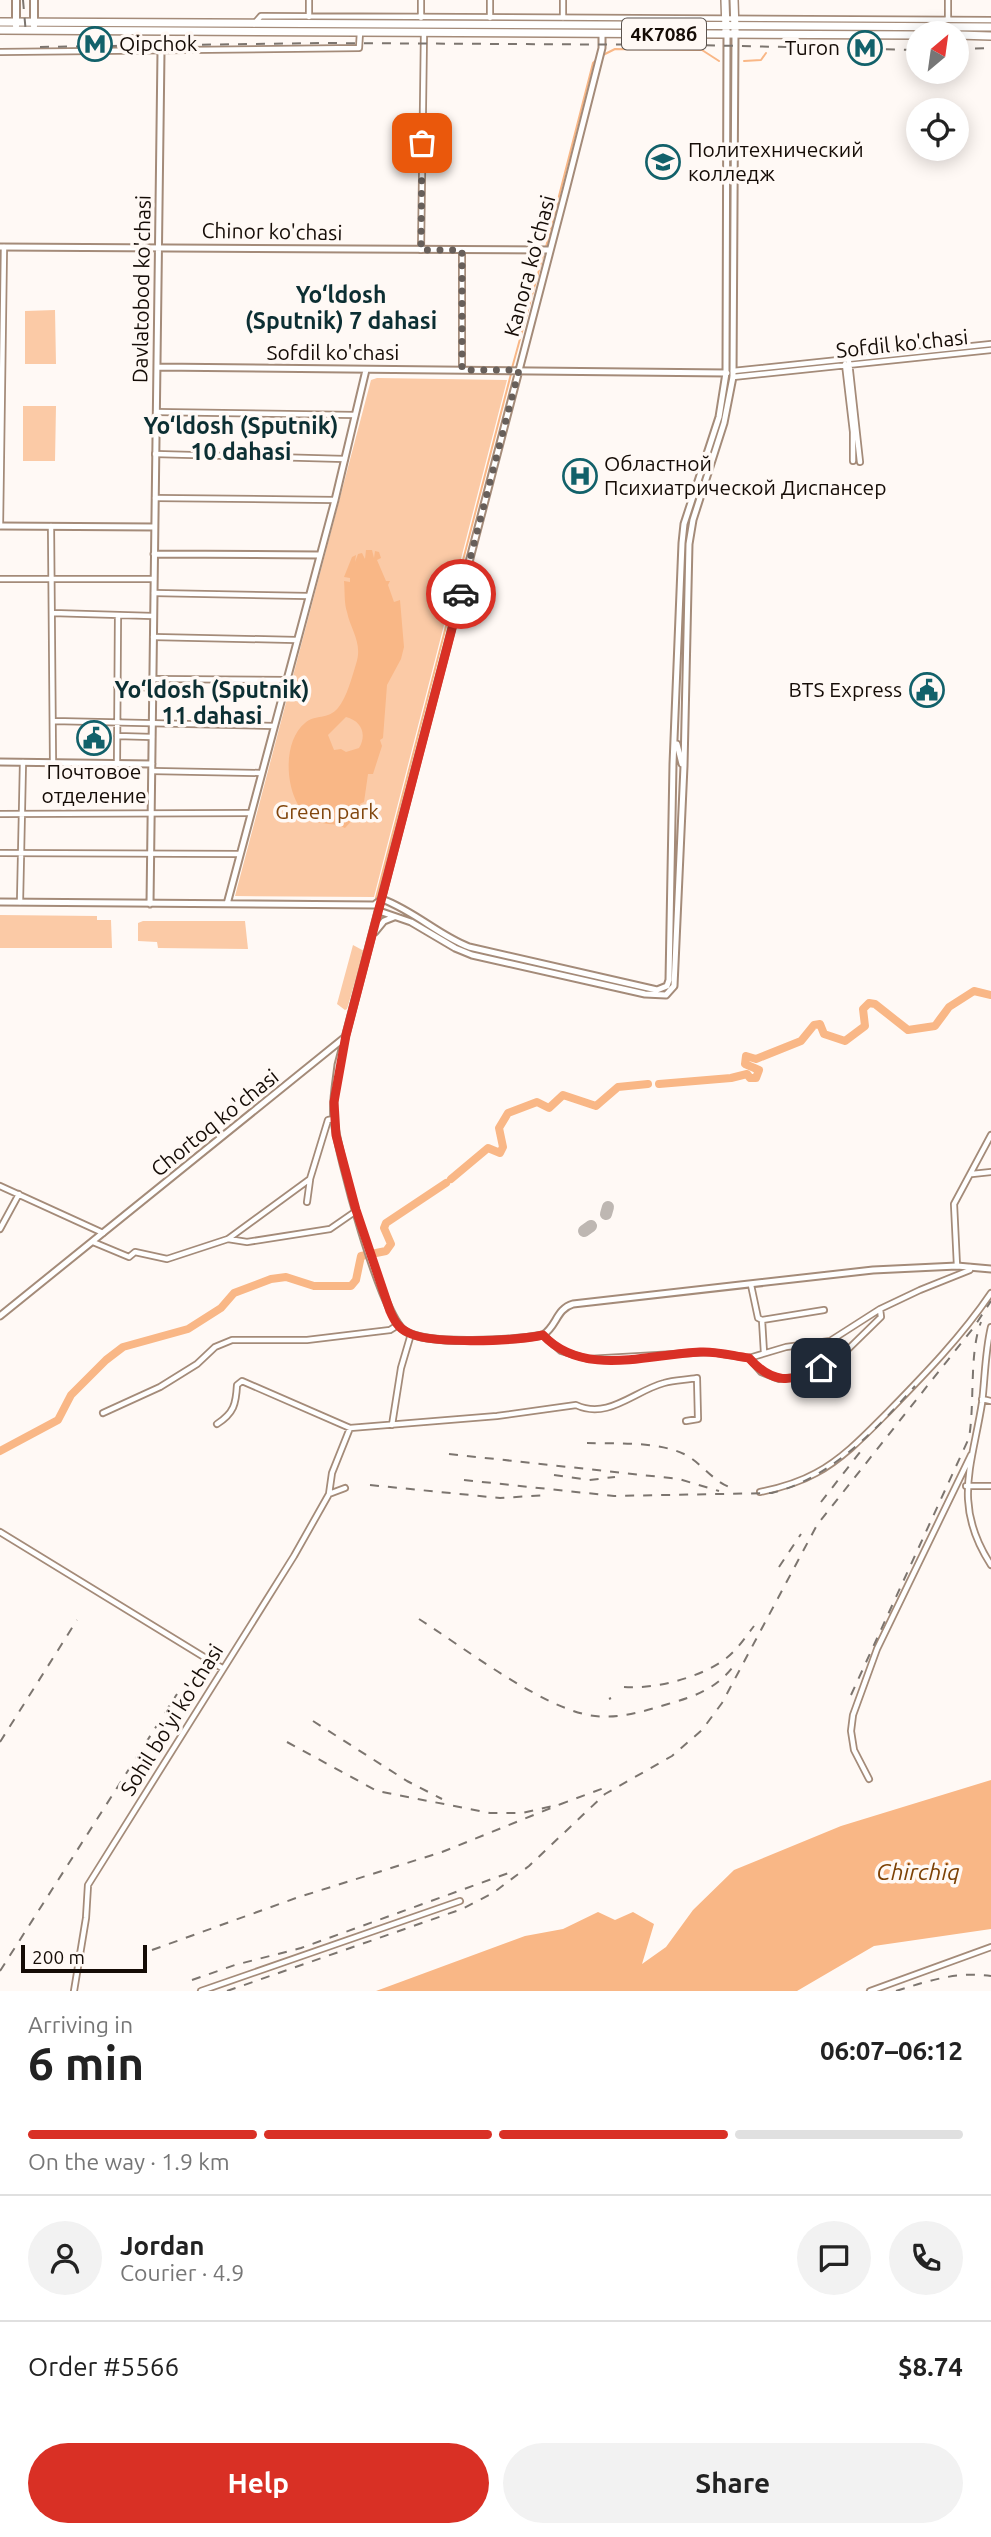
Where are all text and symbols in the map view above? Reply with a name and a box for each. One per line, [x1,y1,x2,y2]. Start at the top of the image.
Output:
road number: 4К708б [622,18,706,50]
north arrow [906,21,970,84]
map controls [906,21,969,161]
metro station icon: Qipchok [76,25,114,63]
metro station icon: Turon [846,29,884,67]
place label: Qipchok [119,31,198,55]
place label: Turon [785,35,840,59]
button: locate [906,98,969,161]
pin [392,113,452,173]
icon: bag [403,124,441,162]
place label: Политехнический колледж [688,137,864,185]
school or university icon: Политехнический колледж [644,143,682,181]
street label: Kanora ko'chasi [499,192,559,339]
street label: Davlatobod ko'chasi [127,195,155,383]
street label: Chinor ko'chasi [201,218,343,244]
district label: Yo‘ldosh (Sputnik) 7 dahasi [245,282,437,334]
street label: Sofdil ko'chasi [835,324,969,362]
street label: Sofdil ko'chasi [267,340,399,364]
district label: Yo‘ldosh (Sputnik) 10 dahasi [143,413,339,464]
place label: Областной Психиатрической Диспансер [604,451,886,499]
hospital icon: Областной Психиатрической Диспансер [561,457,599,495]
courier [426,559,496,629]
icon: car [442,575,480,613]
public building icon: BTS Express [908,671,946,709]
district label: Yo‘ldosh (Sputnik) 11 dahasi [114,677,310,728]
place label: BTS Express [789,677,902,701]
public building icon: Почтовое отделение [75,719,113,757]
place label: Почтовое отделение [41,759,147,807]
park label: Green park [275,799,379,823]
street label: Chortoq ko'chasi [146,1064,283,1181]
pin [791,1338,851,1398]
icon: home [802,1349,840,1387]
street label: Sohil bo'yi ko'chasi [115,1639,227,1800]
water label: Chirchiq [876,1859,960,1884]
scale bar [21,1942,147,1974]
text: 200 m [32,1946,85,1968]
text: Arriving in [28,2012,133,2037]
text: 06:07–06:12 [820,2036,963,2065]
text: 6 min [28,2037,144,2089]
text: On the way · 1.9 km [28,2149,230,2174]
button: person [28,2221,102,2295]
button: chat [797,2221,871,2295]
button: phone [889,2221,963,2295]
text: Jordan [120,2231,205,2260]
text: Courier · 4.9 [120,2260,244,2285]
text: Order #5566 [28,2352,179,2381]
text: $8.74 [898,2352,963,2381]
button: Help [28,2443,489,2523]
button: Share [503,2443,963,2523]

